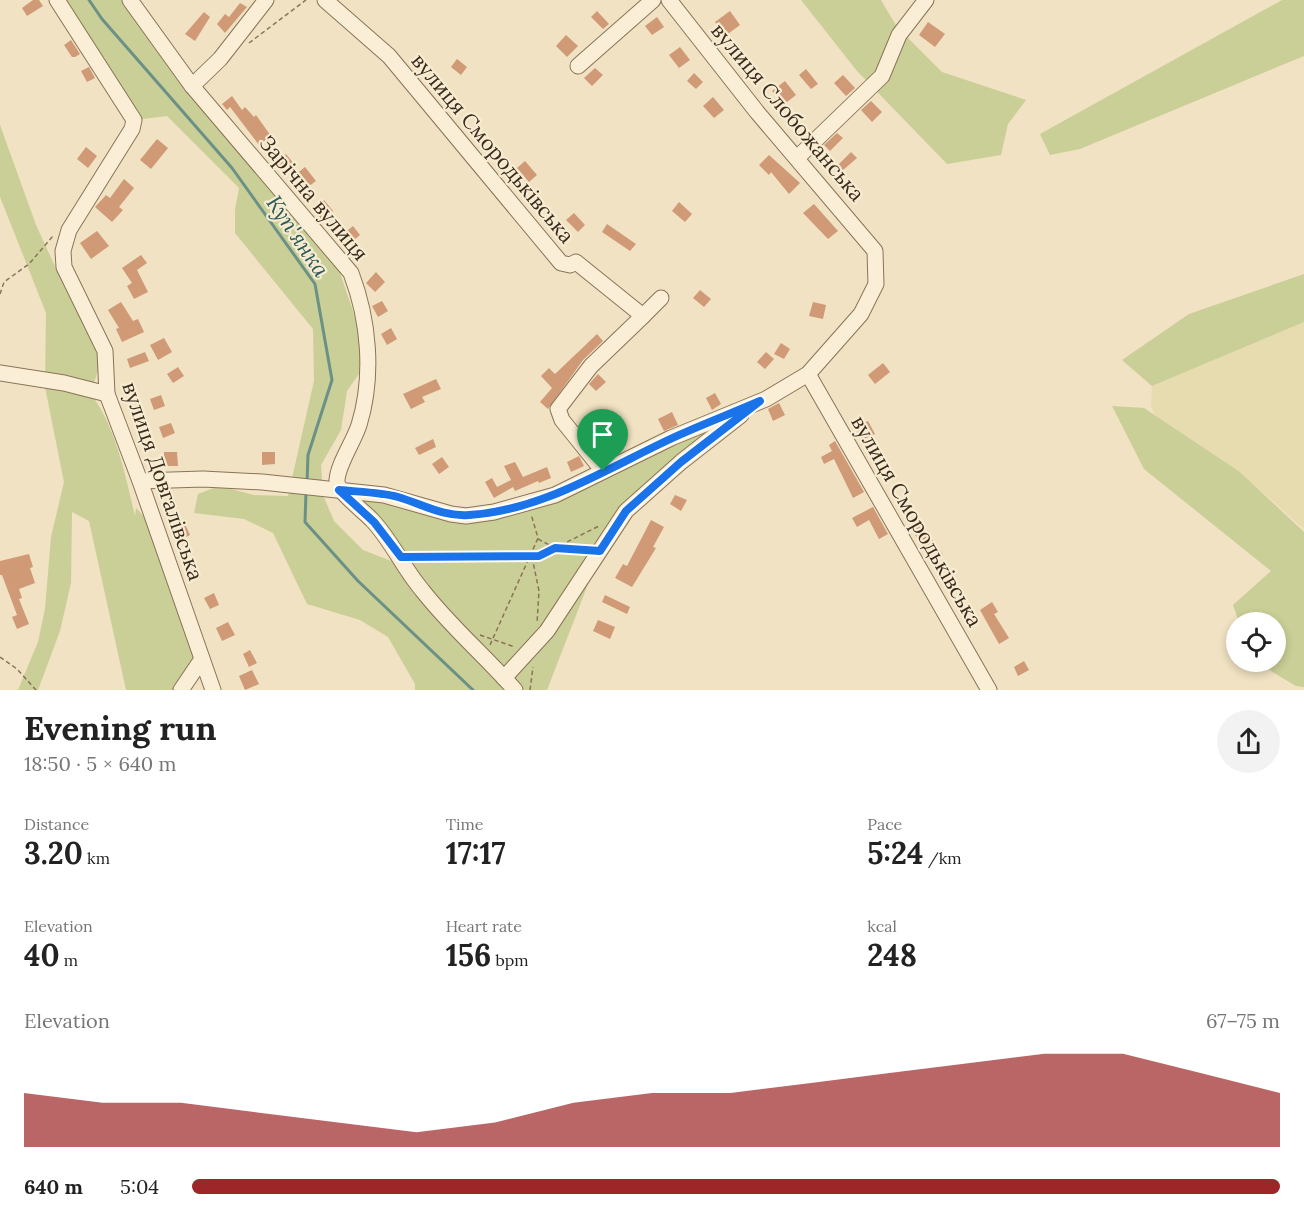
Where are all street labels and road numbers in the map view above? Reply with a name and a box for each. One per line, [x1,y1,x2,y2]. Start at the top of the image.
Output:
street label: вулиця Слобожанська [705,17,871,207]
street label: вулиця Смородьківська [406,47,581,249]
street label: Зарічна вулиця [254,130,374,266]
street label: вулиця Довгалівська [116,378,210,584]
street label: вулиця Смородьківська [845,410,989,632]

